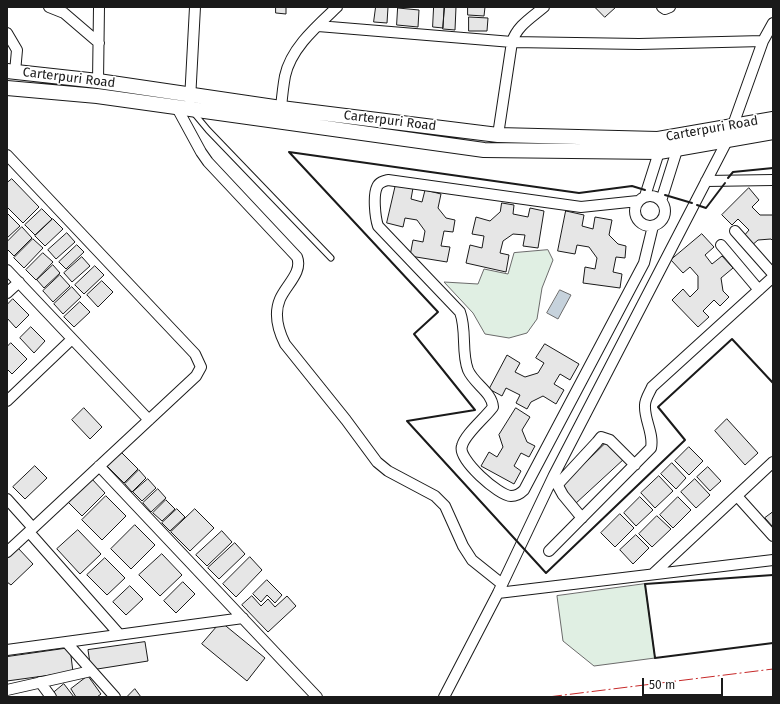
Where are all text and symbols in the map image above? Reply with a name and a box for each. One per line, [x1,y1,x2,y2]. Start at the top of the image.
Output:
street label: Carterpuri Road [22,65,116,91]
street label: Carterpuri Road [343,108,437,134]
street label: Carterpuri Road [665,113,759,145]
scale bar [644,670,725,696]
text: 50 m [649,678,675,692]

